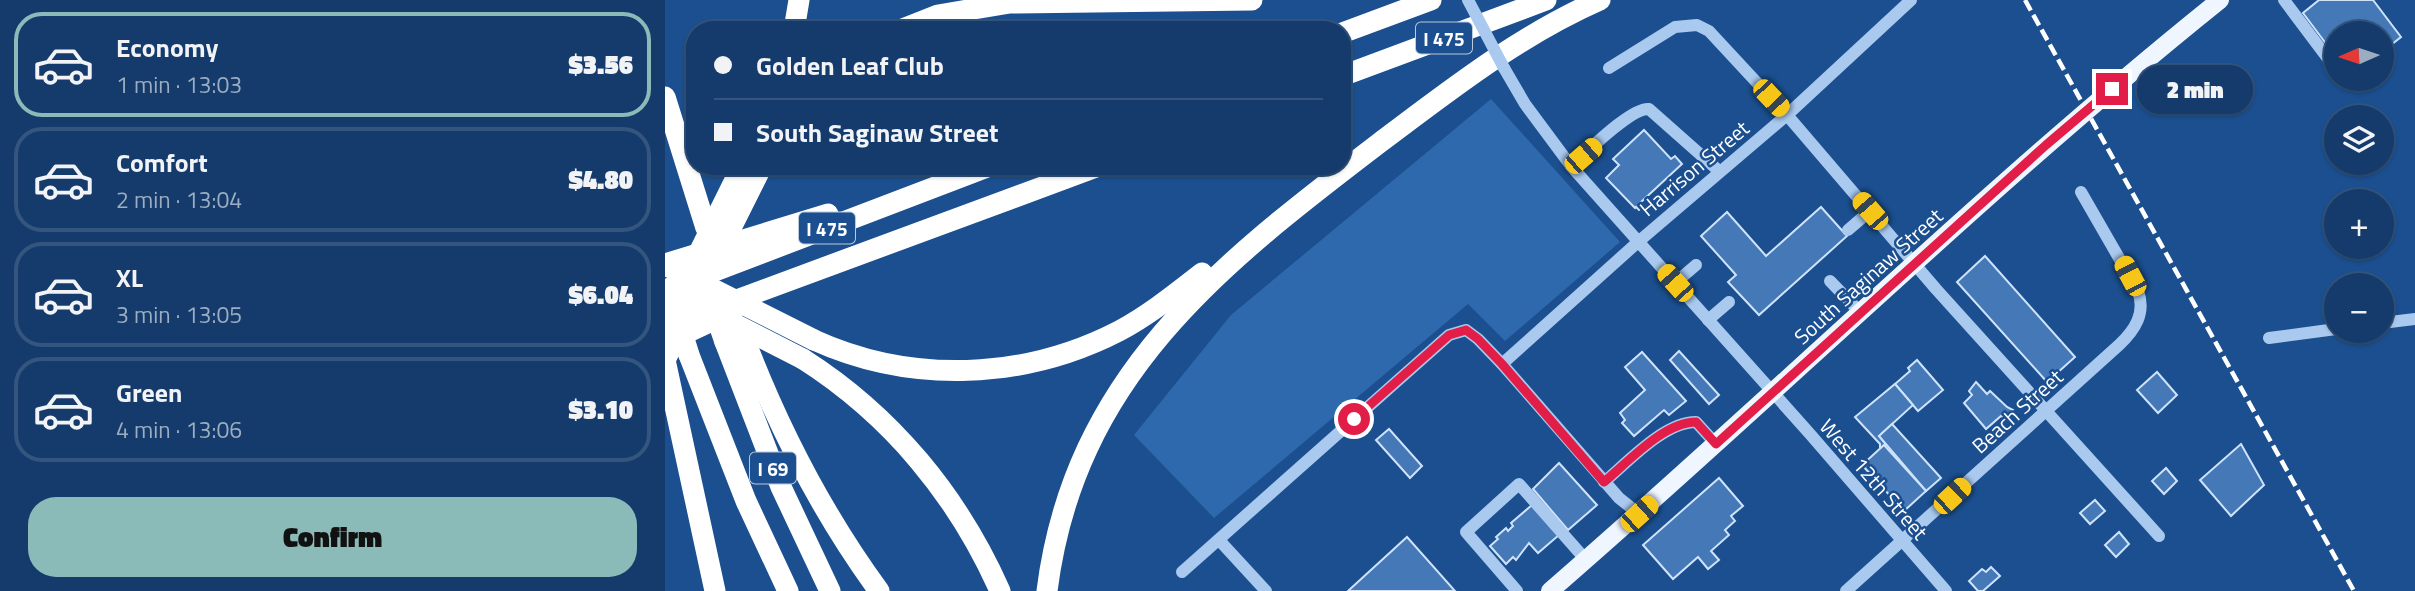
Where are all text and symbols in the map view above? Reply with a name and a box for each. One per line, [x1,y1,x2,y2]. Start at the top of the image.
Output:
north arrow [2324,21,2394,91]
map controls [2324,21,2394,343]
road number: I 475 [1416,22,1472,54]
text: Economy [116,28,218,67]
icon: car [32,33,95,96]
text: $3.56 [568,45,633,84]
text: Golden Leaf Club [756,46,944,85]
callout: 2 min [2137,64,2252,114]
text: 1 min · 13:03 [116,67,242,102]
text: 2 min [2166,72,2224,107]
route end [2096,73,2128,105]
car [1749,75,1794,121]
button: layers [2324,105,2394,175]
street label: Harrison Street [1632,112,1756,224]
text: South Saginaw Street [756,113,998,152]
car [1561,134,1606,178]
text: Comfort [116,143,208,182]
icon: car [32,148,95,211]
text: $4.80 [568,160,633,199]
text: 2 min · 13:04 [116,182,242,217]
car [1849,188,1892,234]
button: + [2324,189,2394,259]
street label: South Saginaw Street [1786,200,1950,352]
road number: I 475 [799,212,855,244]
car [2111,253,2150,299]
text: XL [116,258,143,297]
car [1654,260,1697,306]
icon: car [32,263,95,326]
button: − [2324,273,2394,343]
text: $6.04 [568,275,633,314]
text: 3 min · 13:05 [116,297,242,332]
street label: Beach Street [1964,361,2070,461]
text: Green [116,373,182,412]
icon: car [32,378,95,441]
text: $3.10 [568,390,633,429]
route start [1338,403,1370,435]
street label: West 12th Street [1812,411,1936,547]
text: 4 min · 13:06 [116,412,242,447]
road number: I 69 [750,453,796,484]
car [1930,474,1975,518]
car [1617,492,1662,536]
button: Confirm [28,497,637,577]

